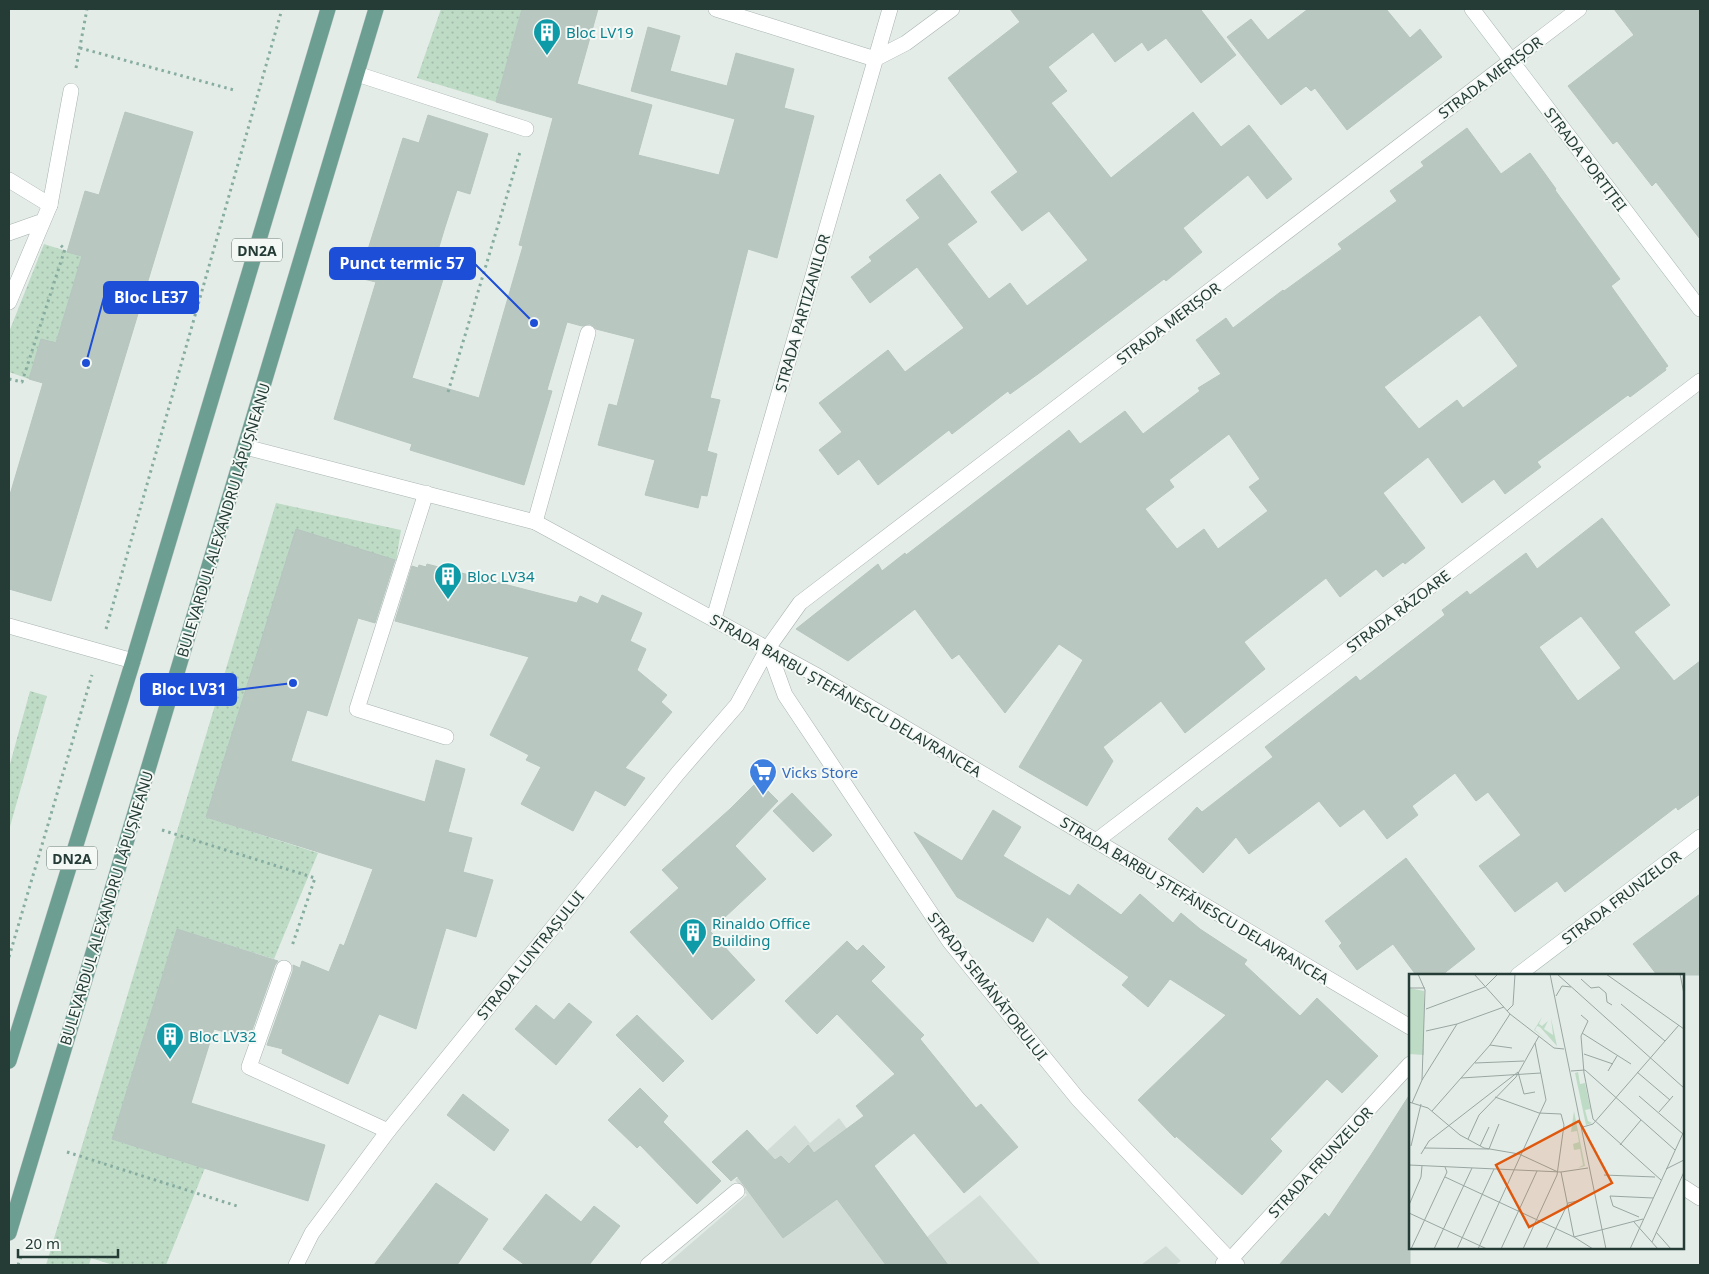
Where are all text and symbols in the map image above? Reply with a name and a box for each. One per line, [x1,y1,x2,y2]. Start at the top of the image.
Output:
building icon: Bloc LV19 [532,17,562,56]
place label: Bloc LV19 [566,22,634,42]
street label: STRADA MERIȘOR [1434,31,1547,123]
street label: STRADA PORTIȚEI [1540,103,1632,215]
street label: STRADA PARTIZANILOR [770,231,834,394]
road number: DN2A [232,238,282,262]
callout: Punct termic 57 [330,248,475,279]
text: Punct termic 57 [340,252,464,274]
street label: STRADA MERIȘOR [1112,277,1225,369]
callout: Bloc LE37 [104,282,198,313]
text: Bloc LE37 [114,286,188,308]
street label: BULEVARDUL ALEXANDRU LĂPUȘNEANU [172,380,274,660]
building icon: Bloc LV34 [433,561,463,600]
street label: STRADA RĂZOARE [1342,565,1454,657]
place label: Bloc LV34 [467,566,535,586]
street label: STRADA BARBU ȘTEFĂNESCU DELAVRANCEA [707,609,986,781]
callout: Bloc LV31 [141,674,236,705]
text: Bloc LV31 [151,678,227,700]
supermarket icon: Vicks Store [748,757,778,796]
place label: Vicks Store [782,762,858,782]
street label: BULEVARDUL ALEXANDRU LĂPUȘNEANU [55,768,157,1048]
street label: STRADA BARBU ȘTEFĂNESCU DELAVRANCEA [1057,812,1333,989]
street label: STRADA FRUNZELOR [1557,845,1685,949]
road number: DN2A [47,846,97,870]
street label: STRADA LUNTRAȘULUI [472,887,588,1023]
street label: STRADA SEMĂNĂTORULUI [924,908,1052,1064]
place label: Rinaldo Office Building [712,913,811,950]
building icon: Rinaldo Office Building [678,917,708,956]
inset map [1409,974,1684,1249]
building icon: Bloc LV32 [155,1021,185,1060]
place label: Bloc LV32 [189,1026,257,1046]
street label: STRADA FRUNZELOR [1263,1102,1377,1222]
scale bar [18,1226,118,1258]
text: 20 m [25,1233,60,1253]

